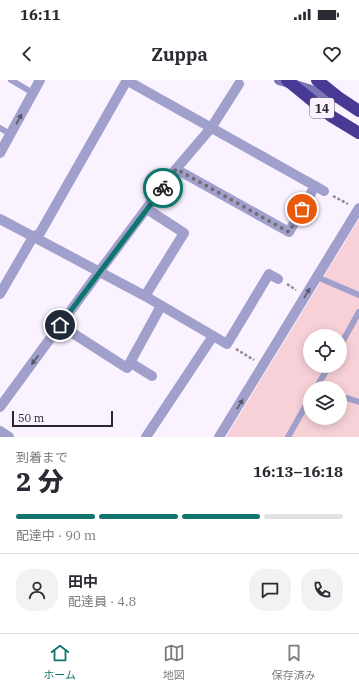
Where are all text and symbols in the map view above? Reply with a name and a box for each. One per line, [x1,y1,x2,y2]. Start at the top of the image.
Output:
text: 16:11 [20,5,61,24]
icon: back [16,43,38,65]
text: Zuppa [151,43,208,66]
icon: heart [321,43,343,65]
road number: 14 [310,98,334,118]
one-way arrow [15,113,22,125]
courier [143,168,183,208]
icon: bike [152,177,174,199]
pin [285,192,319,226]
icon: bag [291,198,313,220]
one-way arrow [304,287,311,299]
pin [43,308,77,342]
icon: home [49,314,71,336]
map controls [303,329,347,425]
button: locate [303,329,347,373]
one-way arrow [31,355,39,365]
button: layers [303,381,347,425]
one-way arrow [236,398,243,410]
scale bar [12,409,113,428]
text: 50 m [18,411,44,425]
text: 到着まで [16,449,68,466]
text: 16:13–16:18 [253,462,343,481]
text: 2 分 [16,464,64,498]
text: 配達中 · 90 m [16,527,96,544]
button: person [16,569,58,611]
button: chat [249,569,291,611]
button: phone [301,569,343,611]
text: 田中 [68,572,98,591]
text: 配達員 · 4.8 [68,593,136,610]
tab: ホーム [43,642,76,682]
tab: 地図 [163,642,185,682]
tab: 保存済み [272,642,316,682]

